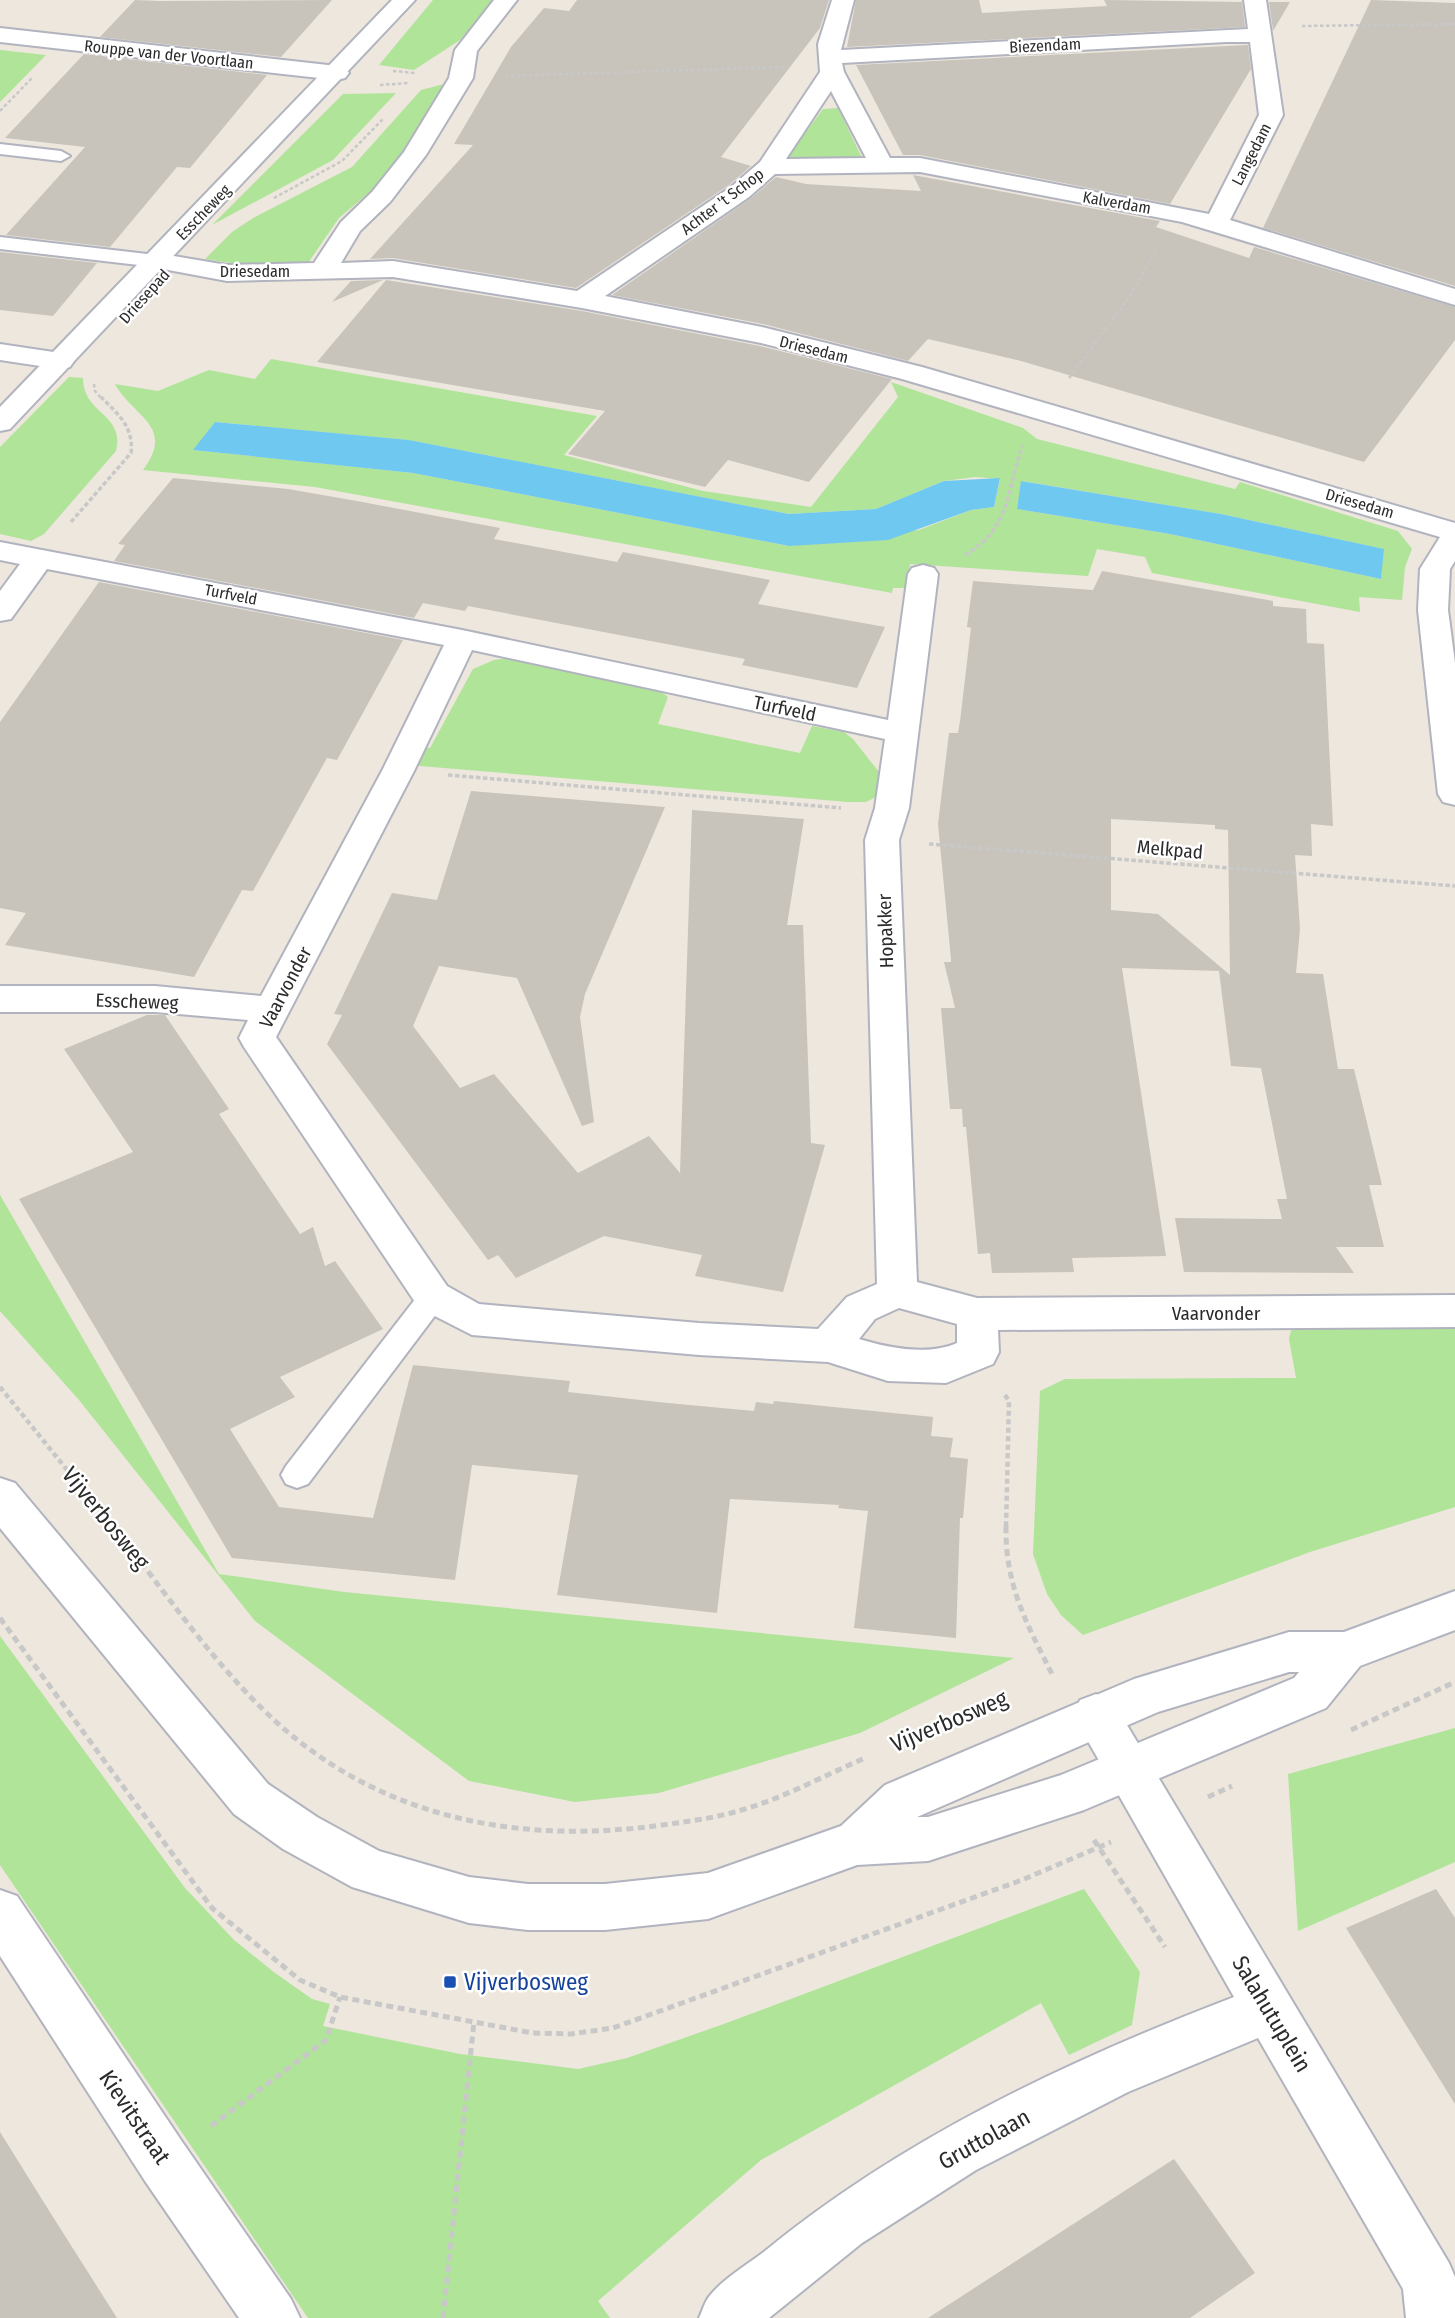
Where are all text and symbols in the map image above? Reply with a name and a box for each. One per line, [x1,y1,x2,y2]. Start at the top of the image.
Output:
street label: Biezendam [1009,34,1081,57]
street label: Rouppe van der Voortlaan [83,36,255,73]
street label: Langedam [1228,120,1275,188]
street label: Achter 't Schop [677,164,767,239]
street label: Esscheweg [172,180,235,244]
street label: Kalverdam [1081,187,1153,218]
street label: Driesedam [220,262,290,281]
street label: Driesepad [115,265,174,327]
street label: Driesedam [777,332,850,367]
street label: Driesedam [1323,485,1396,522]
street label: Turfveld [203,580,259,609]
street label: Turfveld [752,691,818,726]
street label: Melkpad [1136,835,1204,864]
street label: Hopakker [873,893,898,969]
street label: Vaarvonder [254,942,317,1032]
street label: Esscheweg [95,989,179,1014]
street label: Vaarvonder [1172,1302,1261,1325]
street label: Vijverbosweg [56,1461,156,1575]
street label: Vijverbosweg [886,1684,1012,1758]
street label: Salahutuplein [1226,1951,1318,2077]
place label: Vijverbosweg [464,1968,588,1996]
marker: Vijverbosweg [442,1974,458,1990]
street label: Kievitstraat [93,2065,177,2170]
street label: Gruttolaan [933,2102,1035,2176]

